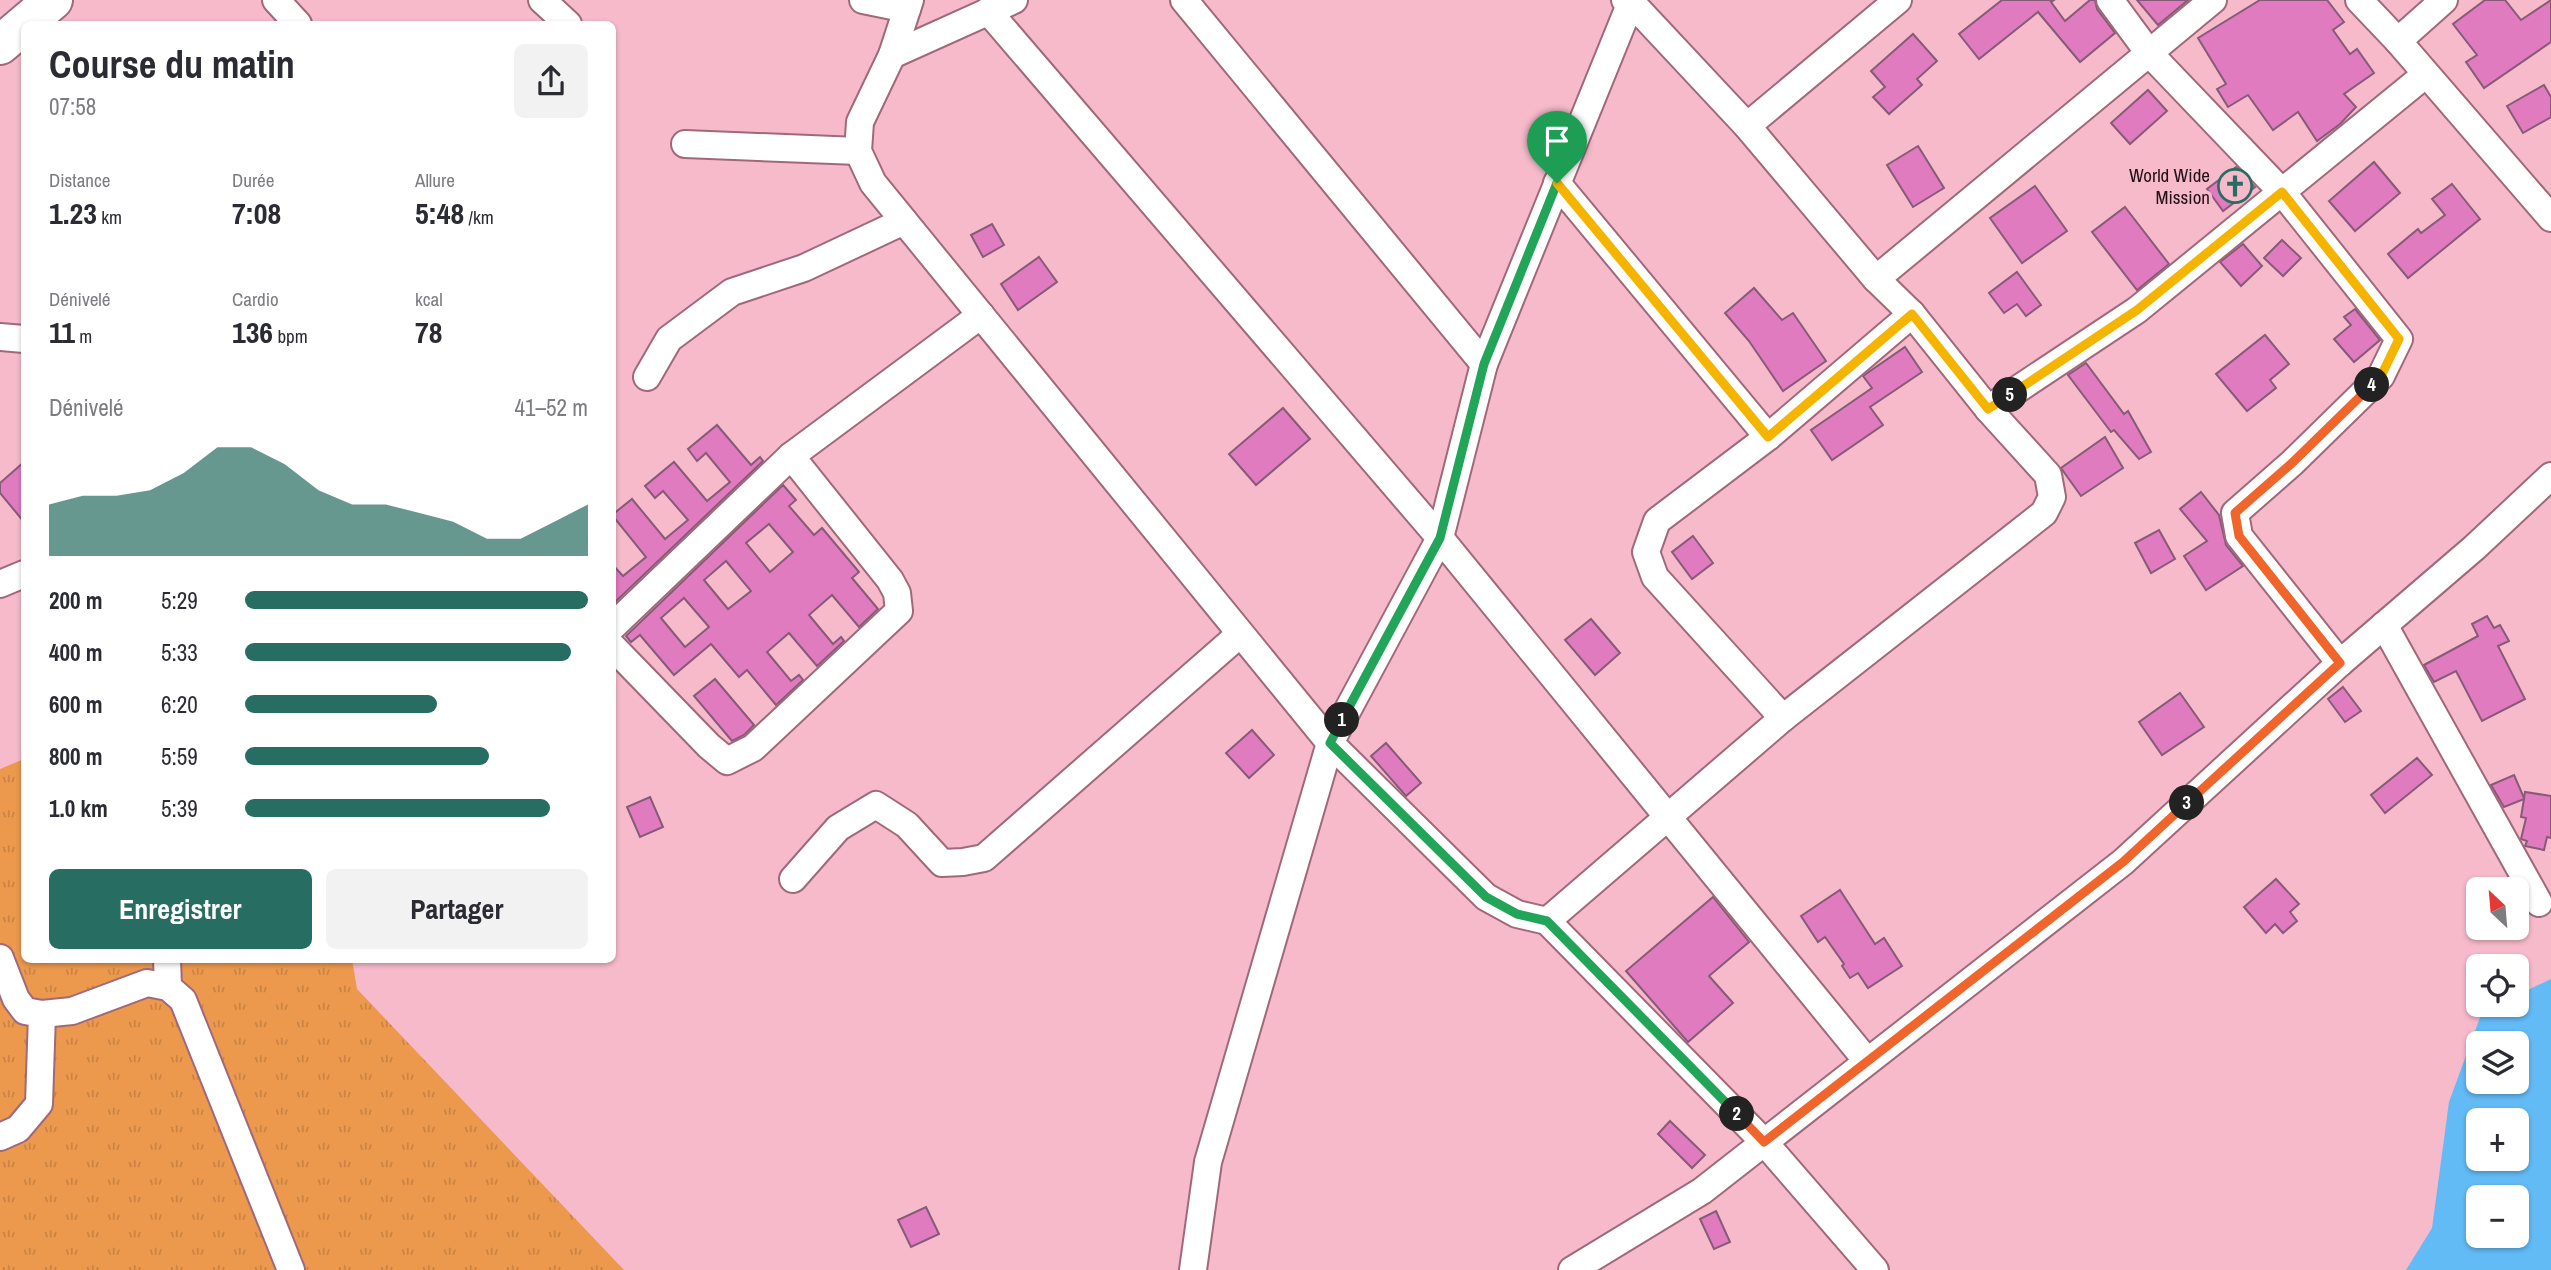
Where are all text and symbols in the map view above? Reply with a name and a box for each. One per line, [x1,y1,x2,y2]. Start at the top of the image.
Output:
text: Course du matin [49,39,295,90]
button: share [514,44,588,118]
text: 07:58 [49,91,96,122]
pin [1527,111,1587,183]
icon: arrive [1538,122,1576,160]
place label: World Wide Mission [2129,162,2210,210]
text: Distance [49,167,110,193]
text: Durée [232,167,274,193]
text: Allure [415,167,455,193]
church icon: World Wide Mission [2216,167,2254,205]
text: 1.23 [49,193,97,233]
text: 7:08 [232,193,281,233]
text: 5:48 [415,193,464,233]
text: km [97,204,122,230]
text: /km [464,204,494,230]
text: Dénivelé [49,286,110,312]
text: Cardio [232,286,279,312]
text: kcal [415,286,443,312]
text: 11 [49,312,75,352]
text: 136 [232,312,273,352]
text: 78 [415,312,442,352]
text: m [75,323,92,349]
text: bpm [273,323,308,349]
pin: 4 [2354,368,2390,402]
text: 4 [2367,371,2376,397]
pin: 5 [1993,378,2028,412]
text: 5 [2005,381,2014,407]
text: Dénivelé [49,392,123,423]
text: 41–52 m [515,392,588,423]
text: 200 m [49,585,102,616]
text: 5:29 [161,585,198,616]
text: 400 m [49,637,102,668]
text: 5:33 [161,637,198,668]
text: 600 m [49,689,102,720]
text: 6:20 [161,689,198,720]
pin: 1 [1324,702,1360,738]
text: 1 [1337,706,1346,732]
text: 800 m [49,741,102,772]
text: 5:59 [161,741,198,772]
pin: 3 [2170,786,2204,820]
text: 3 [2182,789,2191,815]
text: 1.0 km [49,793,108,824]
text: 5:39 [161,793,198,824]
button: Enregistrer [49,869,312,949]
button: Partager [326,869,588,949]
north arrow [2466,877,2529,940]
map controls [2466,877,2529,1248]
button: locate [2466,954,2529,1017]
button: layers [2466,1031,2529,1094]
pin: 2 [1720,1096,1754,1132]
text: 2 [1732,1100,1741,1126]
button: + [2466,1108,2529,1171]
button: − [2466,1185,2529,1248]

